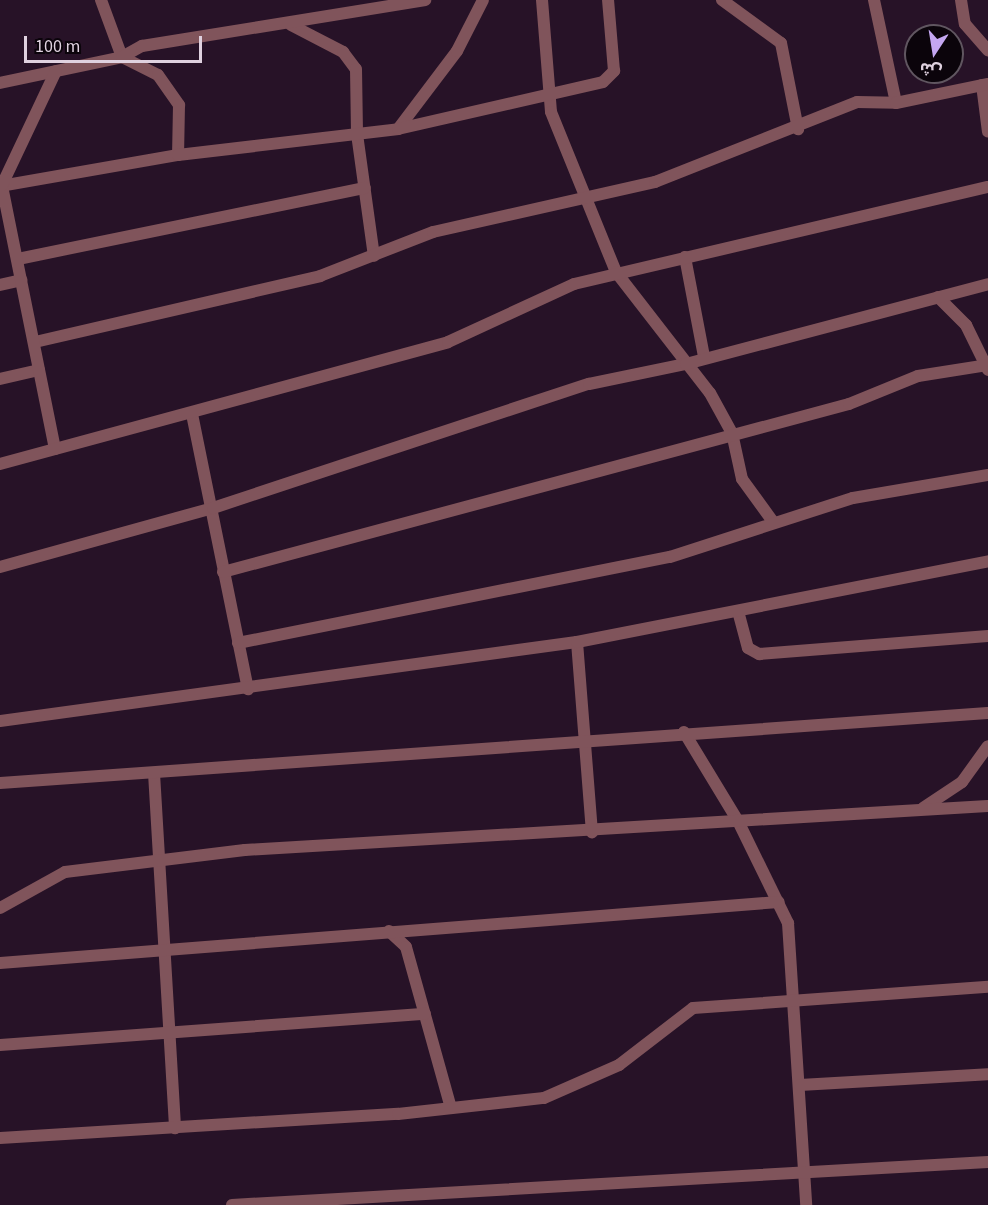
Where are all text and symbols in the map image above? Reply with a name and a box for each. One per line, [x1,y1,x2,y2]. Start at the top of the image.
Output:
scale bar [27,24,206,62]
north arrow [904,24,964,84]
text: 100 m [35,34,80,59]
text: ش [918,57,944,83]

